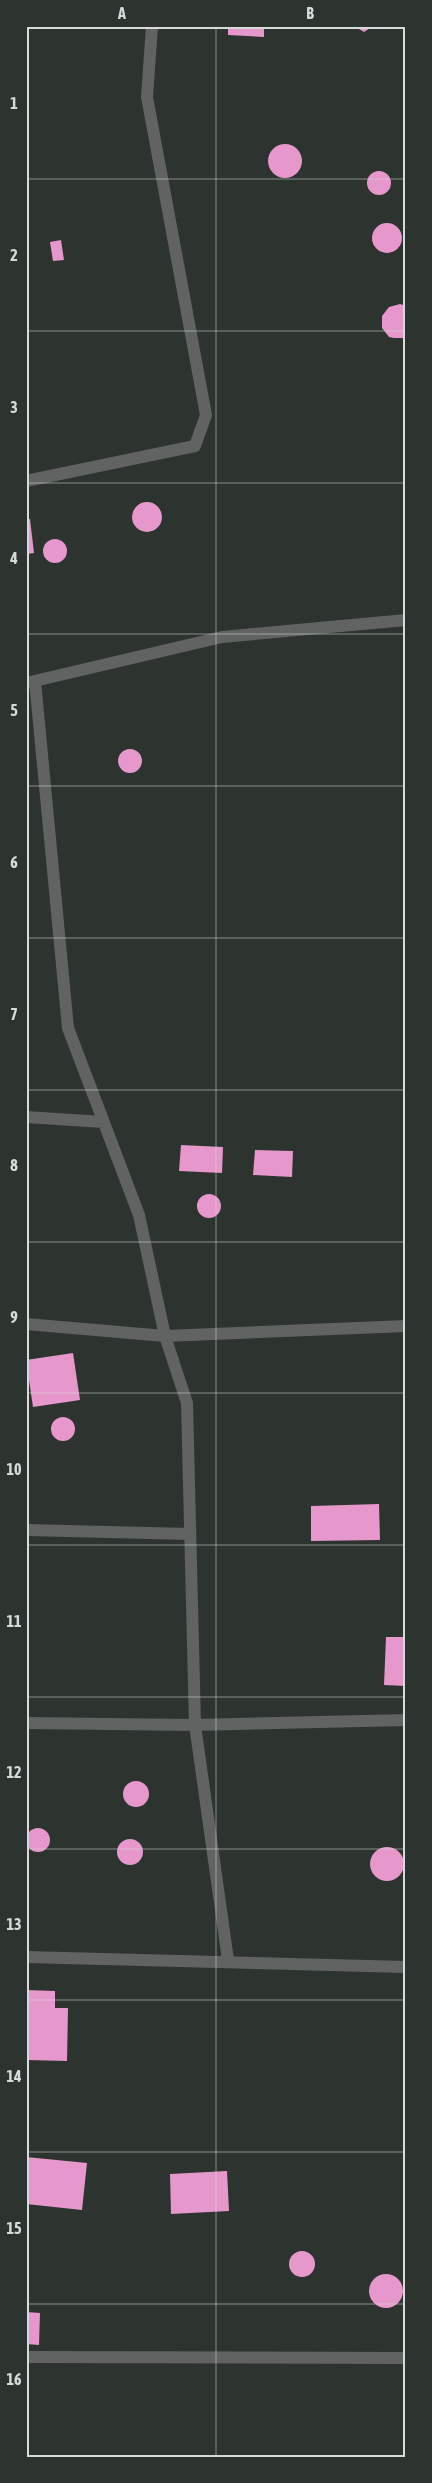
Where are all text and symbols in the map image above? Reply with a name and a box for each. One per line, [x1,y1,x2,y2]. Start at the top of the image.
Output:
text: A [117,4,126,22]
text: B [306,4,314,22]
text: 1 [10,94,18,112]
text: 2 [10,246,18,264]
text: 3 [10,398,18,416]
text: 4 [9,549,18,567]
text: 5 [10,701,18,719]
text: 6 [10,853,18,871]
text: 7 [10,1005,18,1023]
text: 8 [10,1156,18,1174]
text: 9 [10,1308,18,1326]
text: 10 [6,1460,22,1478]
text: 11 [6,1612,22,1630]
text: 12 [6,1763,22,1781]
text: 13 [6,1915,22,1933]
text: 14 [6,2067,22,2085]
text: 15 [6,2219,22,2237]
text: 16 [6,2370,22,2388]

